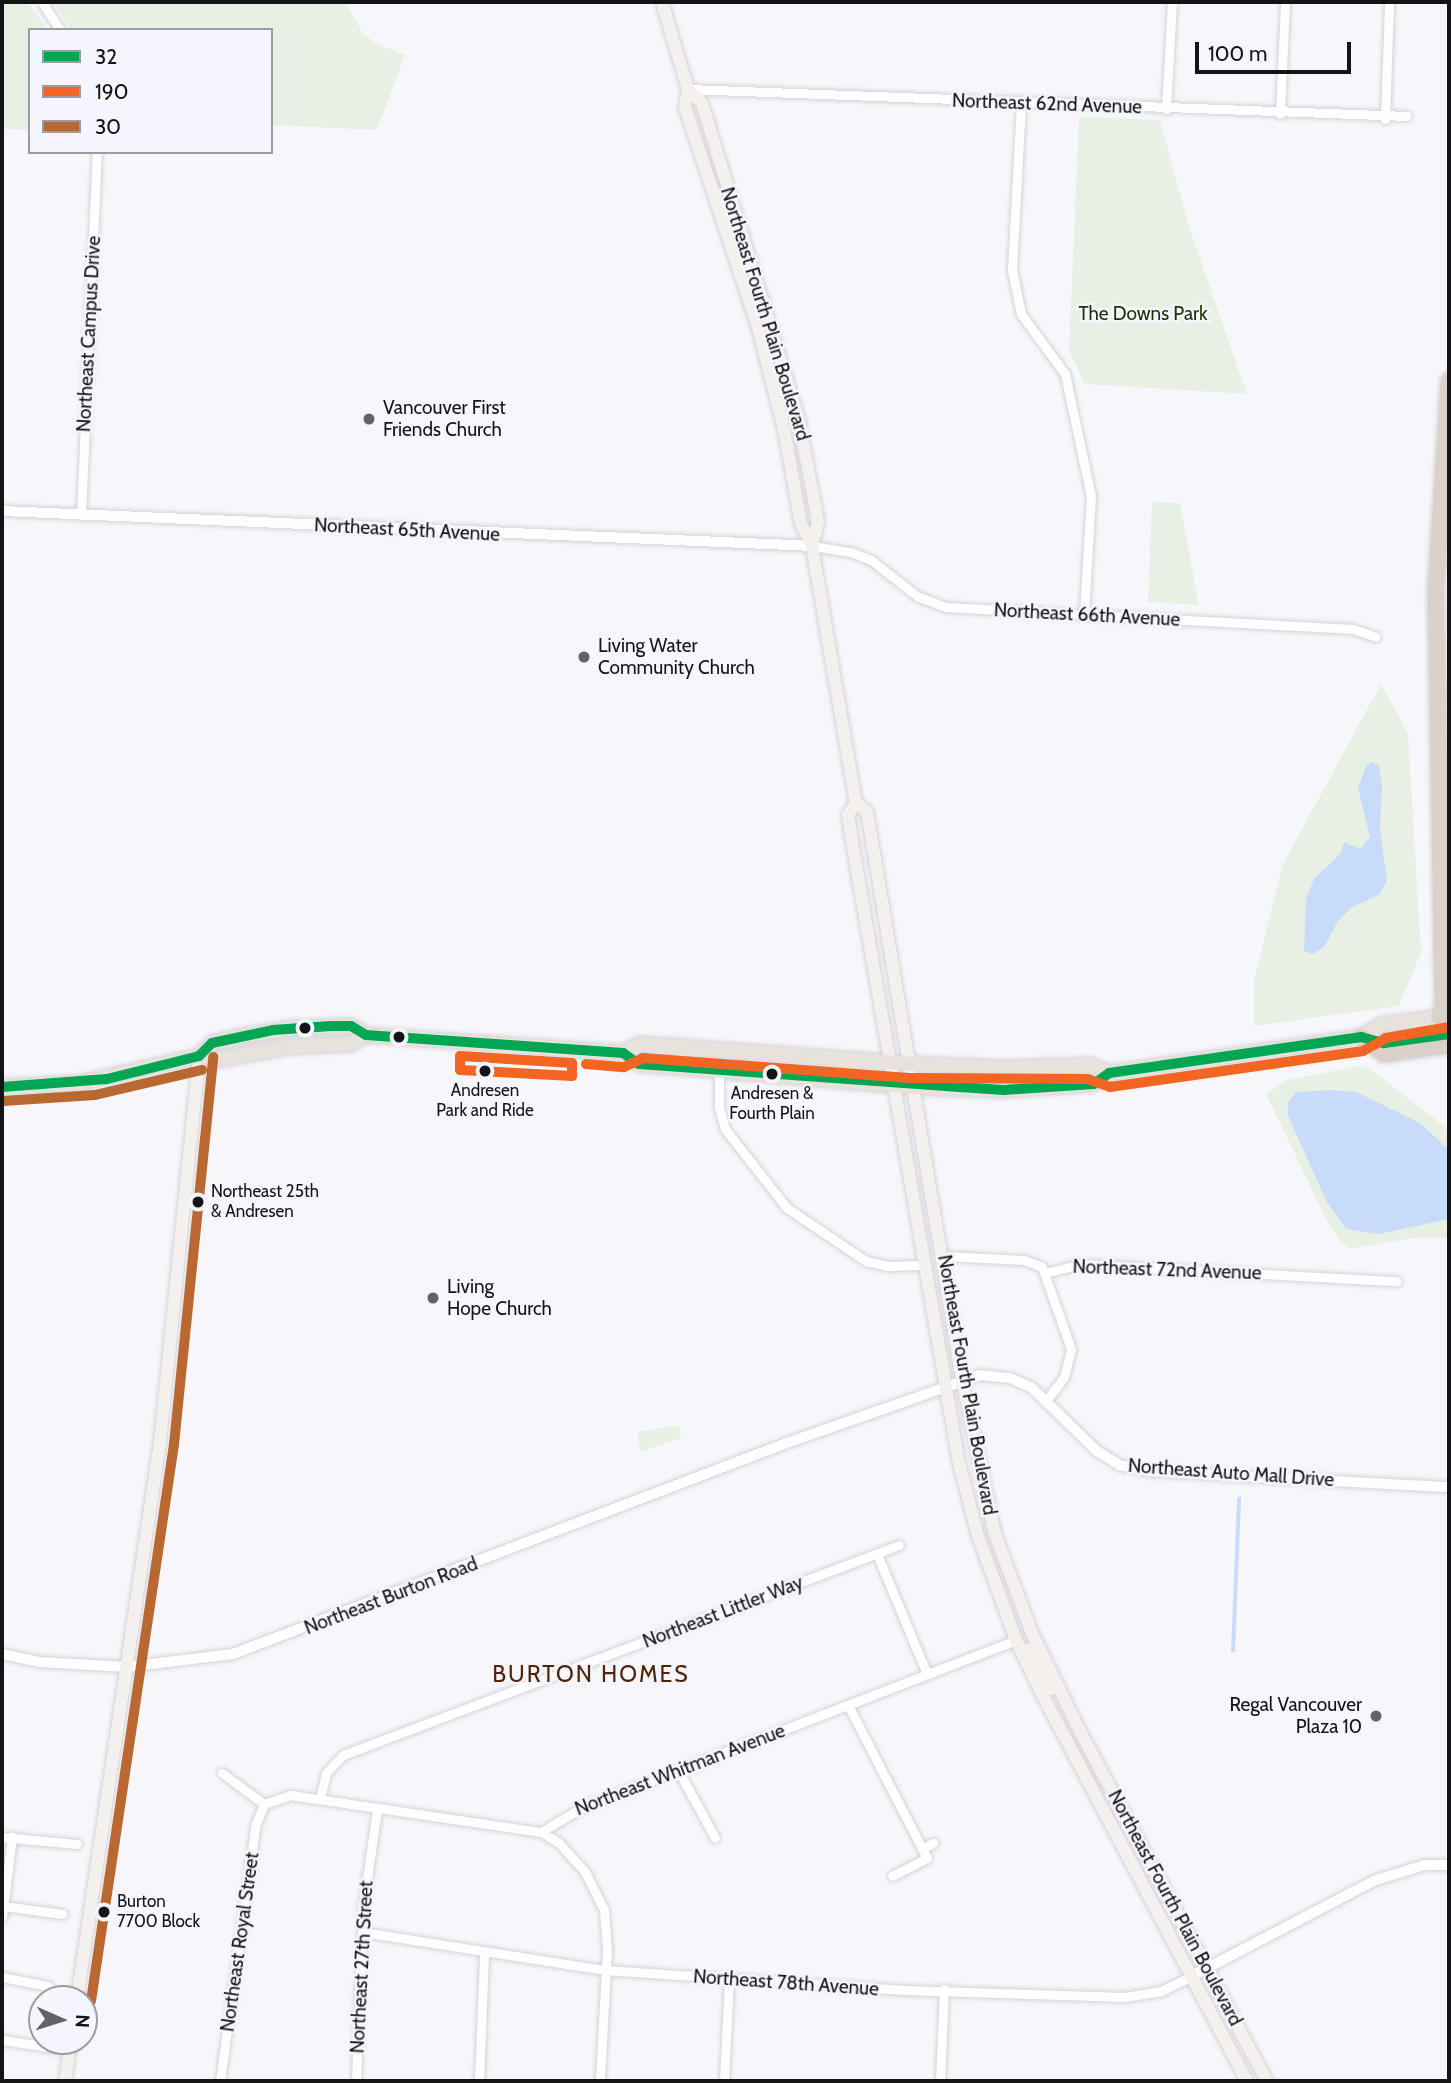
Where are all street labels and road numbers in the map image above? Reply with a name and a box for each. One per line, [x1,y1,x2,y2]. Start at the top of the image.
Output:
street label: Northeast 62nd Avenue [952,89,1142,119]
street label: Northeast Fourth Plain Boulevard [716,184,814,444]
street label: Northeast Campus Drive [72,235,106,433]
street label: Northeast 65th Avenue [314,514,500,546]
street label: Northeast 66th Avenue [993,599,1181,631]
street label: Northeast Fourth Plain Boulevard [933,1253,1001,1517]
street label: Northeast 72nd Avenue [1072,1255,1262,1285]
street label: Northeast Auto Mall Drive [1127,1454,1335,1492]
street label: Northeast Burton Road [301,1552,481,1640]
street label: Northeast Littler Way [640,1571,806,1653]
street label: Northeast Whitman Avenue [572,1719,788,1821]
street label: Northeast Fourth Plain Boulevard [1103,1786,1247,2030]
street label: Northeast Royal Street [216,1851,264,2033]
street label: Northeast 27th Street [346,1880,378,2054]
street label: Northeast 78th Avenue [692,1965,880,2001]

